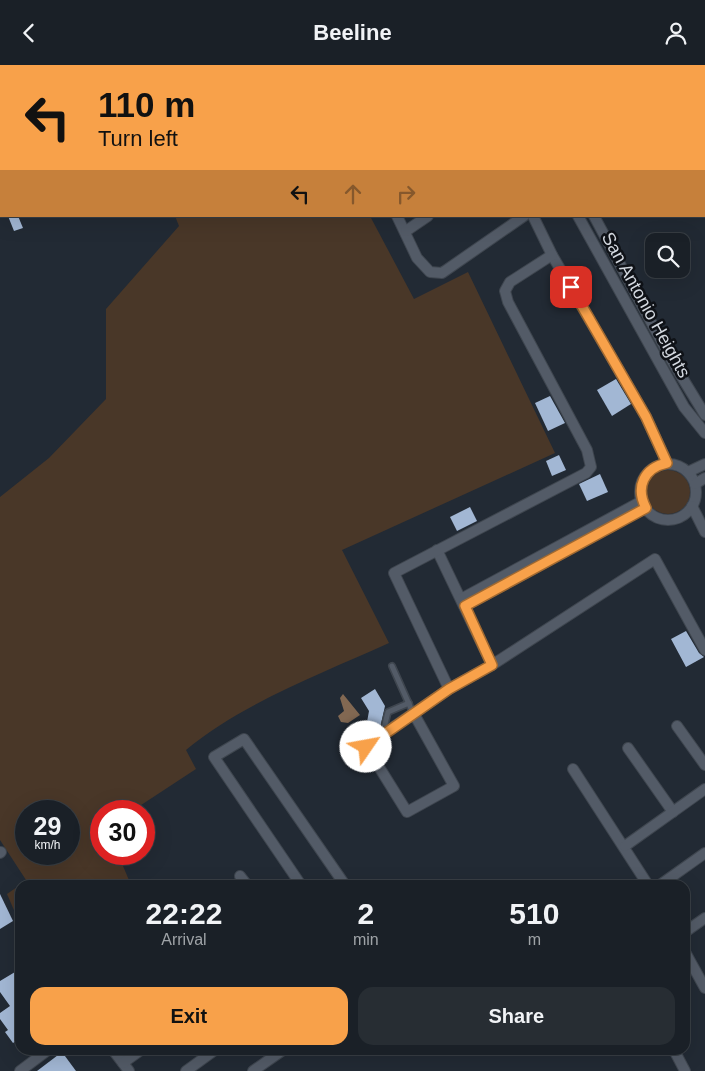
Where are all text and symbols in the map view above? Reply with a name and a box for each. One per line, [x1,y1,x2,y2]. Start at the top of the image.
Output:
icon: back [15,19,43,47]
icon: person [662,19,690,47]
text: Beeline [313,20,392,45]
icon: left [15,85,80,150]
text: 110 m [98,85,195,124]
text: Turn left [98,126,178,151]
icon: left [286,180,314,208]
icon: ahead [339,180,367,208]
icon: right [392,180,420,208]
street label: San Antonio Heights [598,229,694,381]
map controls [645,233,690,278]
button: search [645,233,690,278]
pin [550,266,592,308]
icon: arrive [557,273,585,301]
position arrow [339,720,391,772]
speed limit sign: 30 [90,800,155,865]
text: 29 [34,812,61,840]
text: km/h [34,838,61,852]
text: 22:22 [146,897,222,930]
text: 2 [357,897,374,930]
text: 510 [509,897,559,930]
text: Arrival [161,931,207,948]
text: min [353,931,379,948]
text: m [528,931,541,948]
button: Exit [30,987,348,1045]
button: Share [358,987,675,1045]

